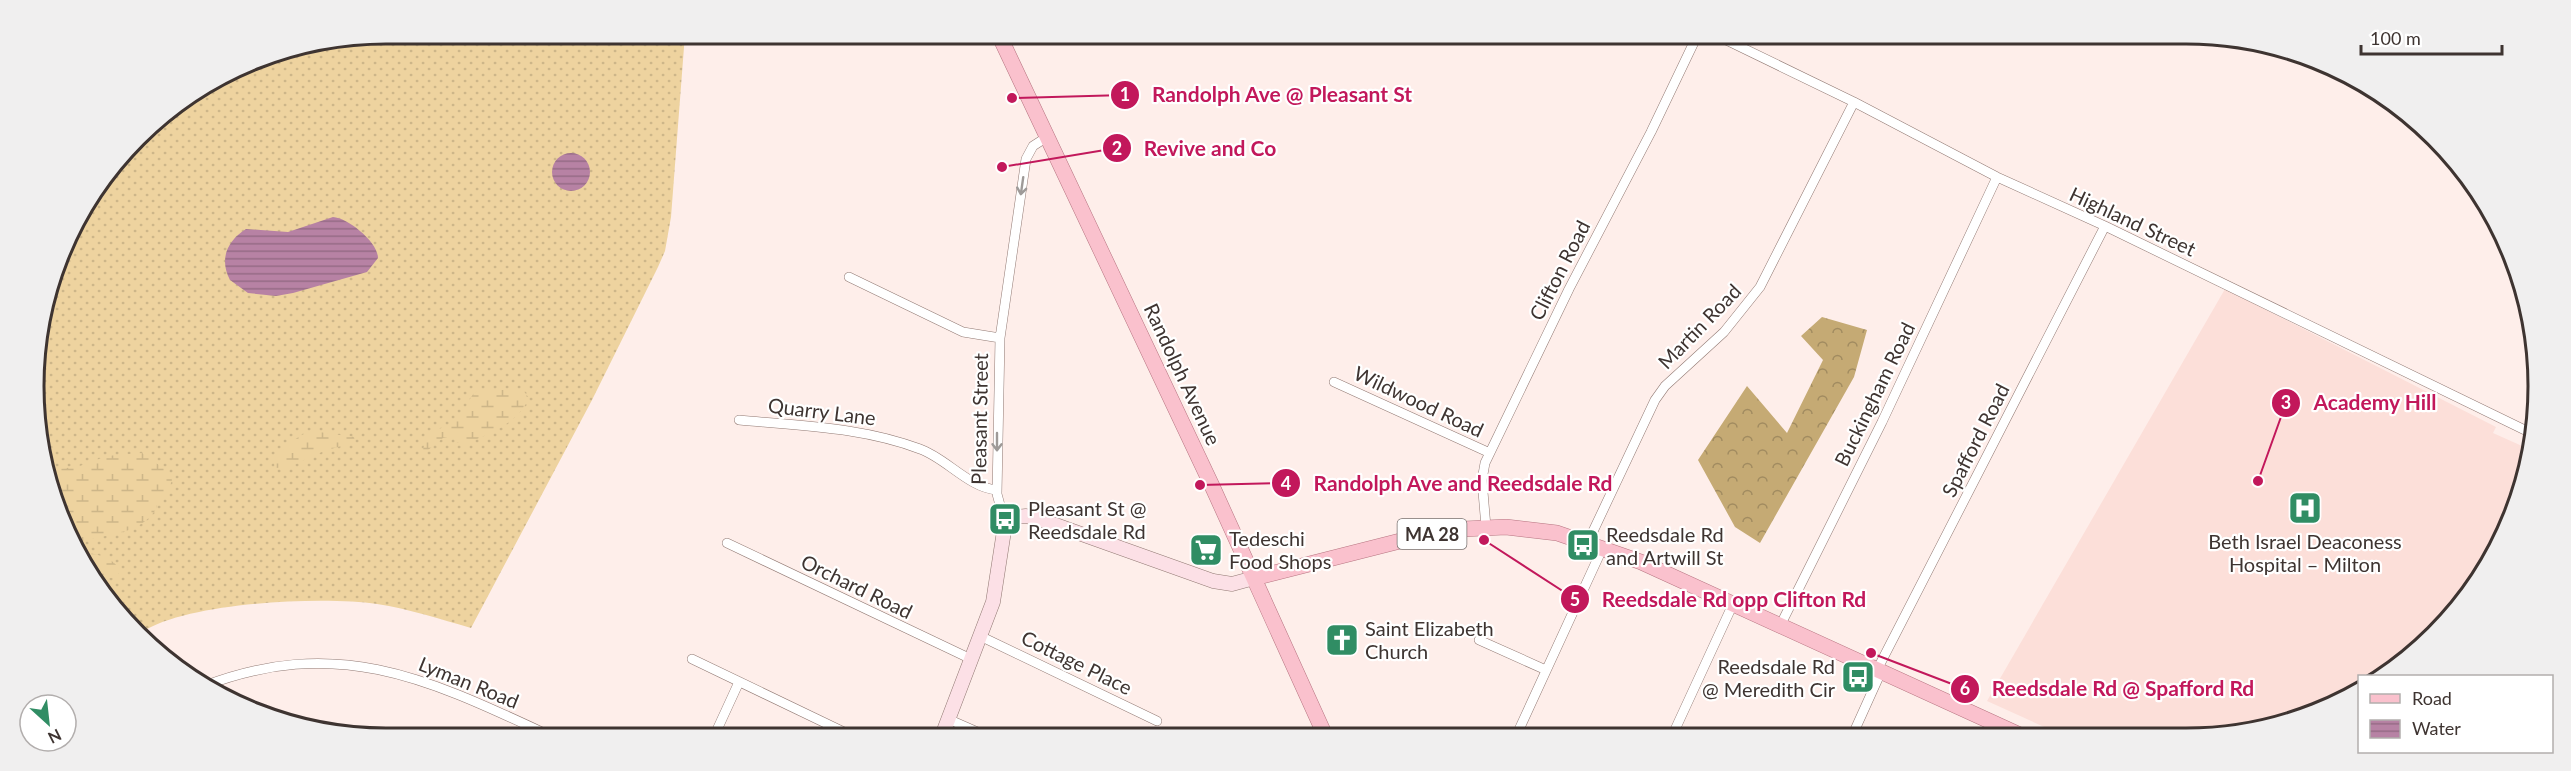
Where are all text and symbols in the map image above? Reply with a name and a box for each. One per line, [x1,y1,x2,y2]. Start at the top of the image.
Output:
scale bar [2361,18,2502,56]
text: 100 m [2370,27,2421,49]
callout: Randolph Ave @ Pleasant St [1110,75,1425,114]
text: Randolph Ave @ Pleasant St [1152,81,1412,106]
text: 1 [1120,83,1130,105]
callout: Revive and Co [1102,129,1288,168]
text: Revive and Co [1144,135,1276,160]
text: 2 [1112,137,1122,159]
one-way arrow [1017,175,1028,195]
street label: Highland Street [2066,181,2200,261]
street label: Clifton Road [1524,216,1594,324]
street label: Martin Road [1653,279,1745,373]
street label: Randolph Avenue [1140,299,1226,449]
street label: Buckingham Road [1829,318,1919,470]
street label: Pleasant Street [966,353,992,485]
street label: Wildwood Road [1350,360,1488,442]
street label: Spafford Road [1936,380,2014,500]
callout: Academy Hill [2271,384,2449,423]
text: Academy Hill [2313,389,2436,414]
text: 3 [2281,391,2291,413]
street label: Quarry Lane [767,392,877,430]
one-way arrow [991,432,1003,452]
callout: Randolph Ave and Reedsdale Rd [1271,464,1625,503]
text: Randolph Ave and Reedsdale Rd [1314,470,1612,495]
text: 4 [1281,472,1291,494]
hospital icon: Beth Israel Deaconess Hospital – Milton [2287,490,2323,526]
place label: Pleasant St @ Reedsdale Rd [1028,496,1147,543]
bus stop icon: Pleasant St @ Reedsdale Rd [987,501,1023,537]
road number: MA 28 [1398,519,1466,549]
place label: Reedsdale Rd and Artwill St [1606,522,1724,569]
place label: Tedeschi Food Shops [1229,526,1332,573]
bus stop icon: Reedsdale Rd and Artwill St [1565,527,1601,563]
place label: Beth Israel Deaconess Hospital – Milton [2208,529,2402,576]
supermarket icon: Tedeschi Food Shops [1188,532,1224,568]
street label: Orchard Road [797,549,917,623]
callout: Reedsdale Rd opp Clifton Rd [1560,580,1879,619]
text: Reedsdale Rd opp Clifton Rd [1602,586,1866,611]
text: 5 [1570,588,1580,610]
place label: Saint Elizabeth Church [1365,616,1494,663]
church icon: Saint Elizabeth Church [1324,622,1360,658]
street label: Cottage Place [1018,625,1136,699]
street label: Lyman Road [415,651,523,713]
place label: Reedsdale Rd @ Meredith Cir [1702,654,1836,701]
bus stop icon: Reedsdale Rd @ Meredith Cir [1840,659,1876,695]
callout: Reedsdale Rd @ Spafford Rd [1950,670,2266,709]
text: Reedsdale Rd @ Spafford Rd [1992,675,2254,700]
legend [2358,675,2553,753]
text: 6 [1960,677,1970,699]
text: Road [2412,687,2452,709]
north arrow [18,693,78,753]
text: Water [2412,717,2461,739]
text: N [45,726,65,748]

